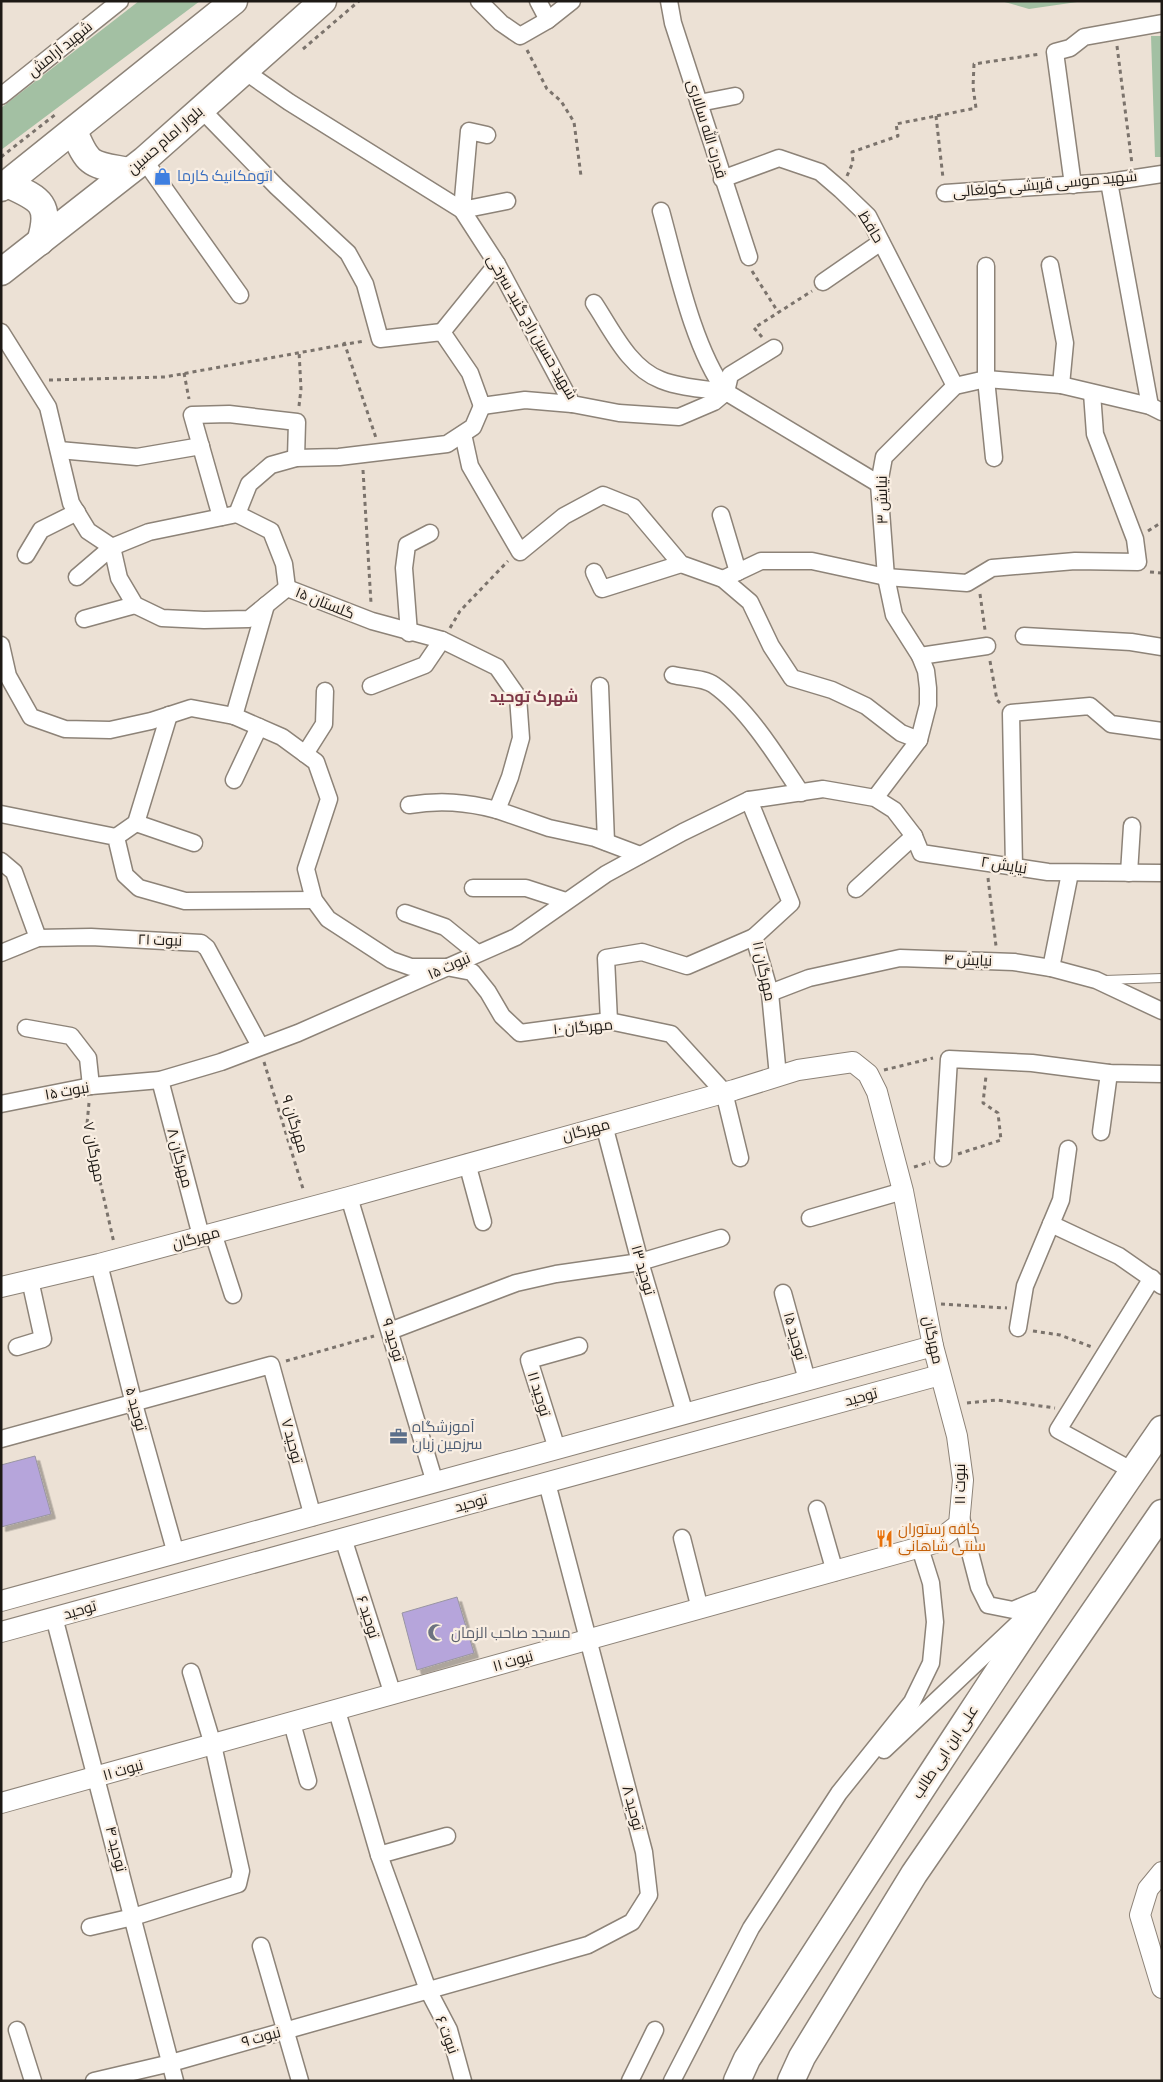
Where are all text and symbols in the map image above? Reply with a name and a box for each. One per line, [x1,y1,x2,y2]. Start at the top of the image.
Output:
street label: شهید آرامش [24,17,97,81]
street label: قدرت الله سالاری [682,77,732,181]
street label: بلوار امام حسین [123,102,207,179]
shop icon: اتومکانیک کارما [153,166,173,186]
place label: اتومکانیک کارما [177,167,273,185]
street label: شهید موسی قریشی کولغالی [952,167,1138,202]
street label: حافظ [854,208,888,246]
street label: شهید حسین راج گنبد سرخی [481,251,581,404]
street label: نیایش ۳ [873,475,892,525]
street label: گلستان ۱۵ [292,583,357,624]
district label: شهرک توحید [490,687,578,706]
street label: نیایش ۲ [979,852,1028,879]
street label: نبوت ۲۱ [137,930,183,950]
street label: مهرگان ۱۱ [748,939,779,1003]
street label: نبوت ۱۵ [425,949,473,983]
street label: نیایش ۴ [943,950,993,971]
street label: مهرگان ۱۰ [552,1015,614,1040]
street label: نبوت ۱۵ [43,1078,91,1104]
street label: مهرگان ۹ [277,1093,312,1155]
street label: مهرگان [560,1115,612,1146]
street label: مهرگان ۷ [78,1120,109,1184]
street label: مهرگان ۸ [162,1126,197,1190]
street label: مهرگان [170,1223,222,1254]
street label: توحید ۱۳ [627,1243,659,1297]
street label: توحید ۱۵ [780,1310,810,1362]
street label: مهرگان [918,1314,947,1366]
street label: توحید ۹ [378,1316,408,1364]
street label: توحید ۱۱ [524,1370,554,1418]
street label: توحید [843,1384,879,1410]
street label: توحید ۵ [122,1385,150,1433]
street label: توحید ۷ [277,1417,307,1465]
place label: آموزشگاه سرزمین زبان [412,1418,483,1454]
office icon: آموزشگاه سرزمین زبان [388,1426,408,1446]
street label: نبوت ۱۱ [951,1463,969,1505]
street label: توحید [453,1490,489,1516]
place label: کافه رستوران سنتی شاهانی [898,1520,986,1556]
restaurant icon: کافه رستوران سنتی شاهانی [874,1528,894,1548]
street label: توحید ۶ [353,1593,383,1641]
street label: توحید [61,1597,99,1623]
mosque icon: مسجد صاحب الزمان [427,1623,447,1643]
place label: مسجد صاحب الزمان [451,1624,571,1643]
street label: نبوت ۱۱ [491,1647,535,1675]
street label: علی ابن ابی طالب [908,1702,983,1803]
street label: نبوت ۱۱ [101,1756,145,1784]
street label: توحید ۸ [618,1784,648,1832]
street label: توحید ۴ [102,1824,130,1874]
street label: نبوت ۶ [432,2014,462,2056]
street label: نبوت ۹ [239,2023,283,2051]

